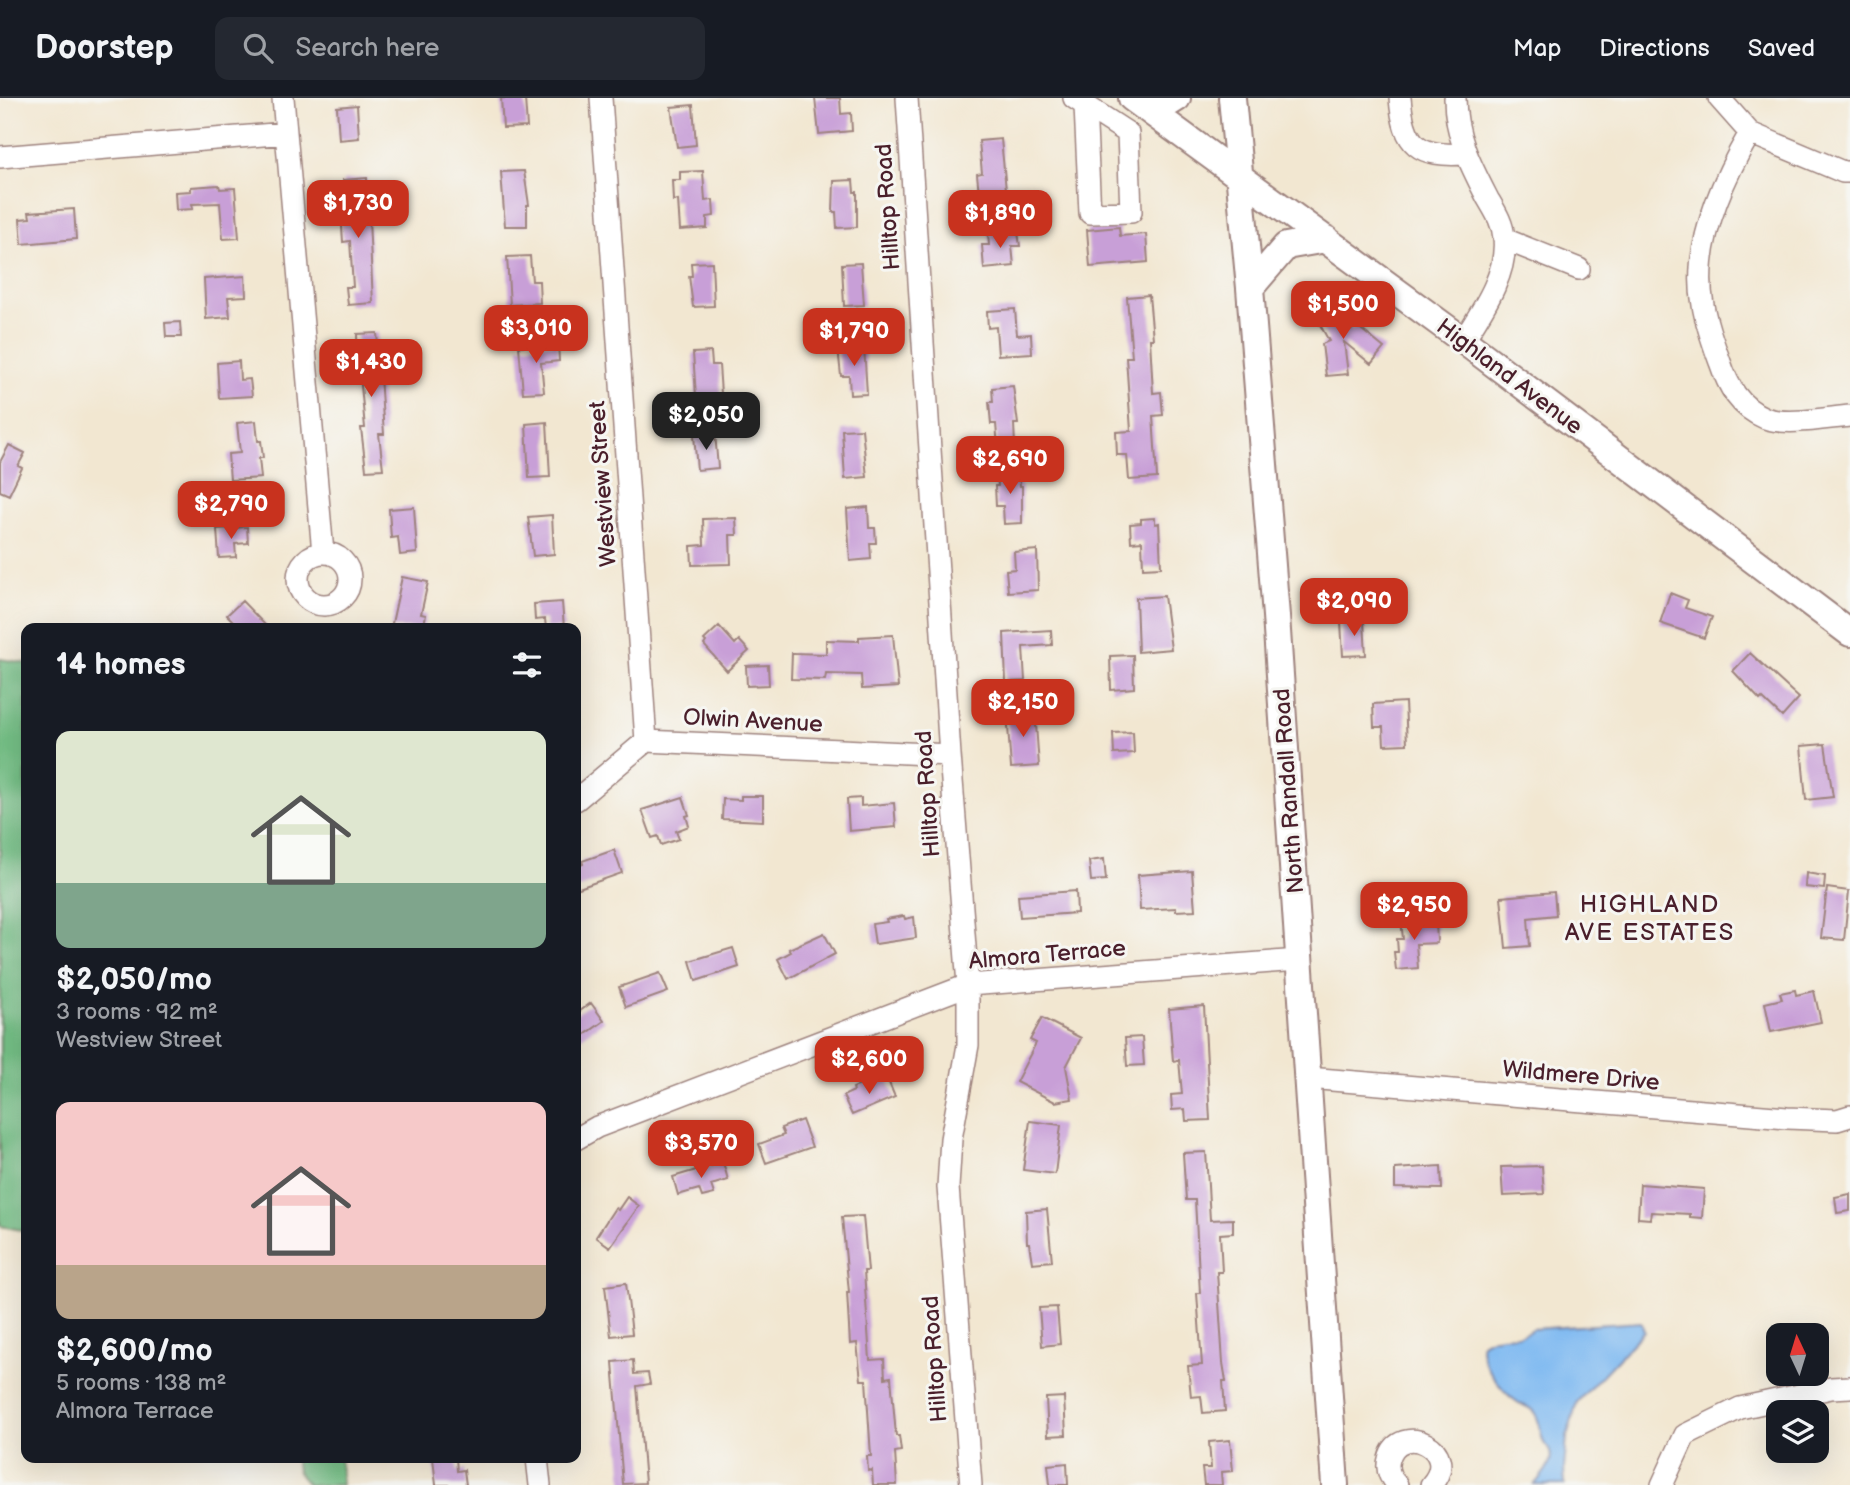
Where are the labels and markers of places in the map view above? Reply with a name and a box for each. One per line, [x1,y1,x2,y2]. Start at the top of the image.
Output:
pin: $1,730 [301,180,415,240]
pin: $1,890 [943,190,1057,250]
pin: $1,500 [1286,282,1400,341]
pin: $3,010 [479,306,593,365]
pin: $1,790 [797,308,911,368]
pin: $1,430 [314,340,428,399]
pin: $2,050 [649,392,763,452]
pin: $2,690 [953,436,1067,496]
pin: $2,790 [174,482,288,541]
pin: $2,090 [1297,578,1411,638]
pin: $2,150 [966,680,1080,739]
pin: $2,950 [1357,882,1471,942]
pin: $2,600 [812,1037,926,1096]
pin: $3,570 [644,1121,758,1180]

